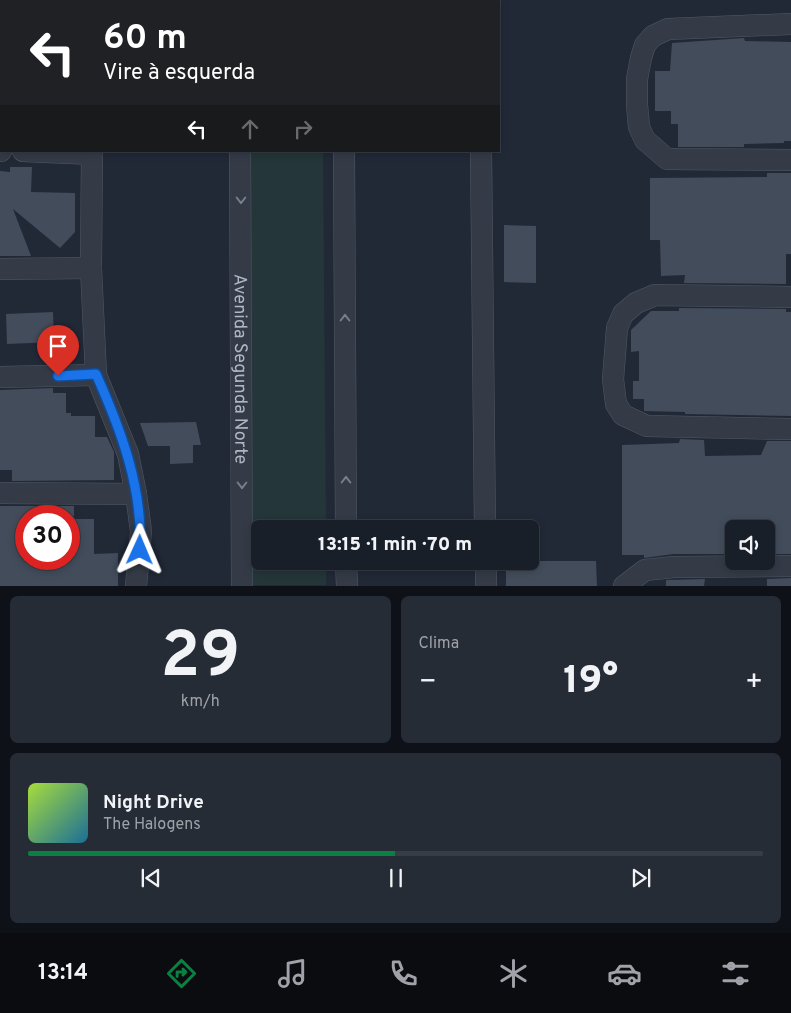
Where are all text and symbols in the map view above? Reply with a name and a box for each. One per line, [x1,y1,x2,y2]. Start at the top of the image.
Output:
text: 60 m [103,17,187,61]
icon: left [20,20,85,85]
text: Vire à esquerda [103,60,255,87]
icon: left [183,115,211,143]
icon: ahead [236,115,264,143]
icon: right [289,115,317,143]
one-way arrow [236,196,246,204]
street label: Avenida Segunda Norte [228,274,251,464]
one-way arrow [340,313,350,321]
pin [37,325,79,376]
icon: arrive [44,332,72,360]
one-way arrow [341,476,351,484]
one-way arrow [237,482,247,489]
speed limit sign: 30 [15,505,80,570]
map controls [725,520,775,570]
button: sound [725,520,775,570]
position arrow [113,523,165,575]
text: 13:15 · 1 min · 70 m [318,533,472,557]
text: 29 [160,618,240,700]
text: Clima [419,634,459,654]
text: 19° [563,658,618,707]
text: − [419,665,437,701]
text: + [745,665,763,701]
text: km/h [181,692,220,712]
text: Night Drive [103,791,204,815]
text: The Halogens [103,815,201,835]
icon: previous [137,864,165,892]
icon: pause [382,864,410,892]
icon: next [627,864,655,892]
icon: directions [164,956,199,991]
icon: music [275,956,310,991]
icon: phone [386,956,421,991]
icon: climate [496,956,531,991]
icon: car [607,956,642,991]
icon: filters [718,956,753,991]
text: 13:14 [38,960,88,987]

